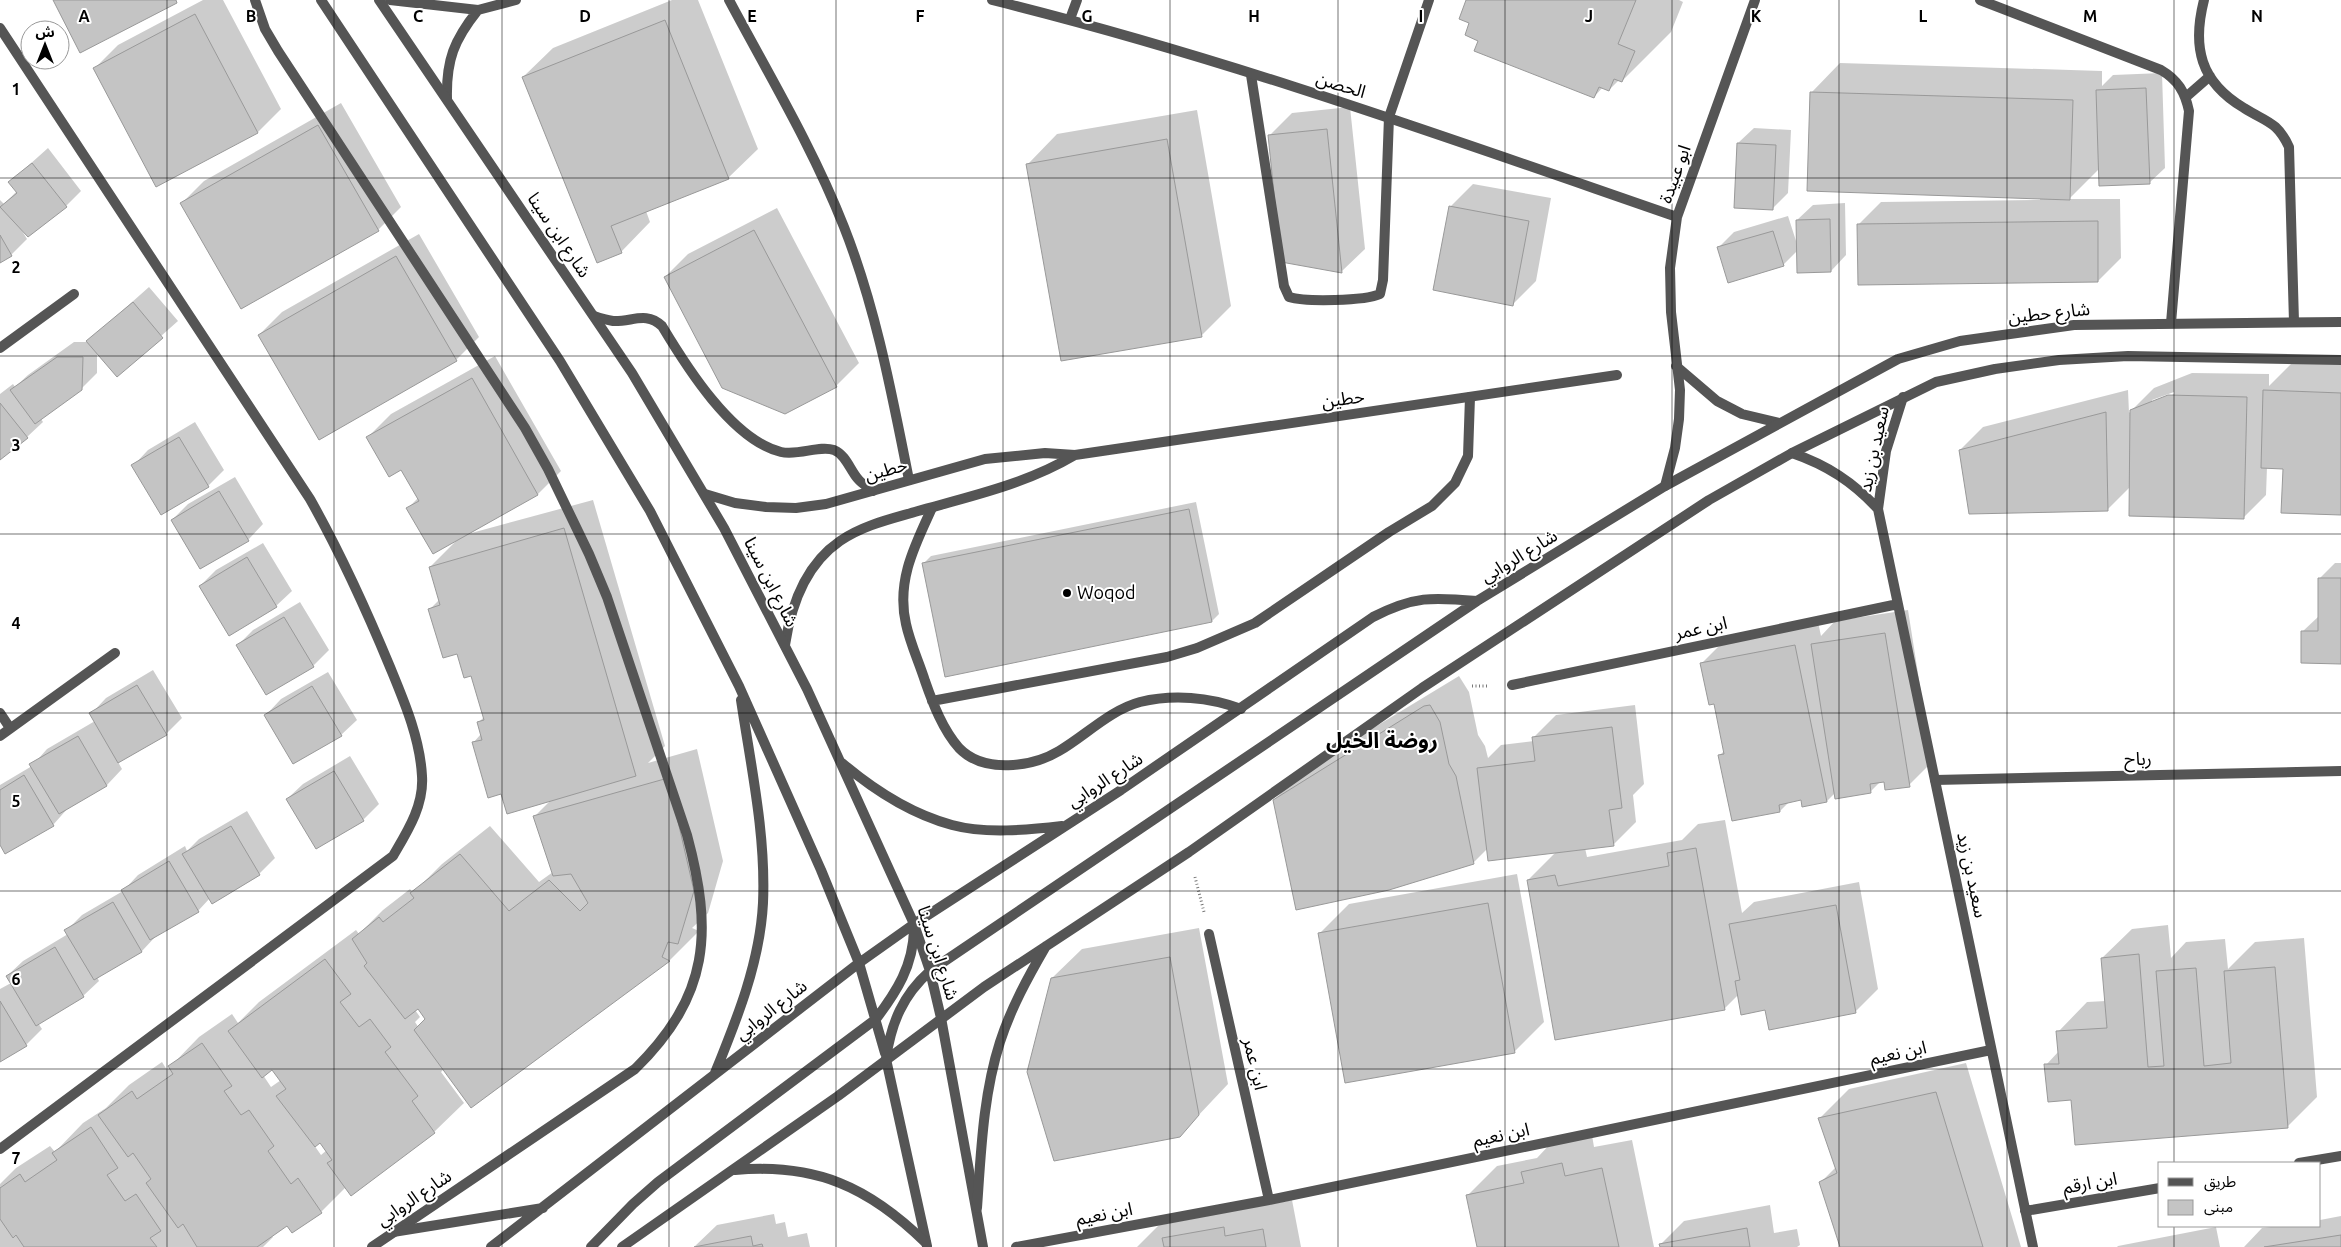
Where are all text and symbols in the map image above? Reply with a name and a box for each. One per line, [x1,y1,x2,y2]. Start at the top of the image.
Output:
text: A [78,7,90,25]
text: B [246,7,256,25]
text: C [413,7,423,25]
text: D [579,7,591,25]
text: E [747,7,757,25]
text: F [916,7,925,25]
text: G [1081,7,1093,25]
text: H [1248,7,1260,25]
text: I [1419,7,1423,25]
text: J [1585,7,1593,25]
text: K [1751,7,1762,25]
text: L [1919,7,1928,25]
text: M [2083,7,2097,25]
text: N [2251,7,2263,25]
north arrow [20,20,70,70]
text: ش [35,24,55,40]
street label: الحصن [1314,67,1368,103]
text: 1 [11,80,21,98]
street label: ابو عبيدة [1654,142,1696,206]
street label: شارع ابن سينا [520,188,595,283]
text: 2 [11,258,21,276]
street label: شارع حطين [2007,298,2091,331]
street label: حطين [1320,385,1366,413]
street label: سعيد بن زيد [1854,404,1894,494]
text: 3 [11,436,21,454]
street label: حطين [862,453,910,487]
street label: شارع الروابي [1477,524,1563,590]
street label: شارع ابن سينا [736,533,803,632]
place label: Woqod [1077,582,1136,602]
marker: Woqod [1061,587,1073,599]
street label: ابن عمر [1672,612,1729,644]
text: 4 [11,614,21,632]
district label: روضة الخيل [1326,727,1438,754]
street label: شارع الروابي [1063,747,1149,815]
street label: رباح [2124,748,2152,772]
text: 5 [11,792,21,810]
street label: سعيد بن زيد [1952,830,1992,920]
street label: شارع ابن سينا [910,903,964,1004]
text: 6 [11,970,21,988]
street label: شارع الروابي [730,975,813,1047]
street label: ابن عمر [1238,1035,1272,1092]
street label: ابن نعيم [1868,1036,1929,1072]
street label: ابن نعيم [1471,1118,1532,1154]
text: 7 [11,1149,21,1167]
legend [2158,1162,2321,1227]
street label: شارع الروابي [372,1165,457,1234]
street label: ابن ارقم [2061,1167,2119,1201]
text: طريق [2204,1173,2236,1192]
street label: ابن نعيم [1074,1198,1135,1232]
text: مبنى [2204,1198,2233,1216]

